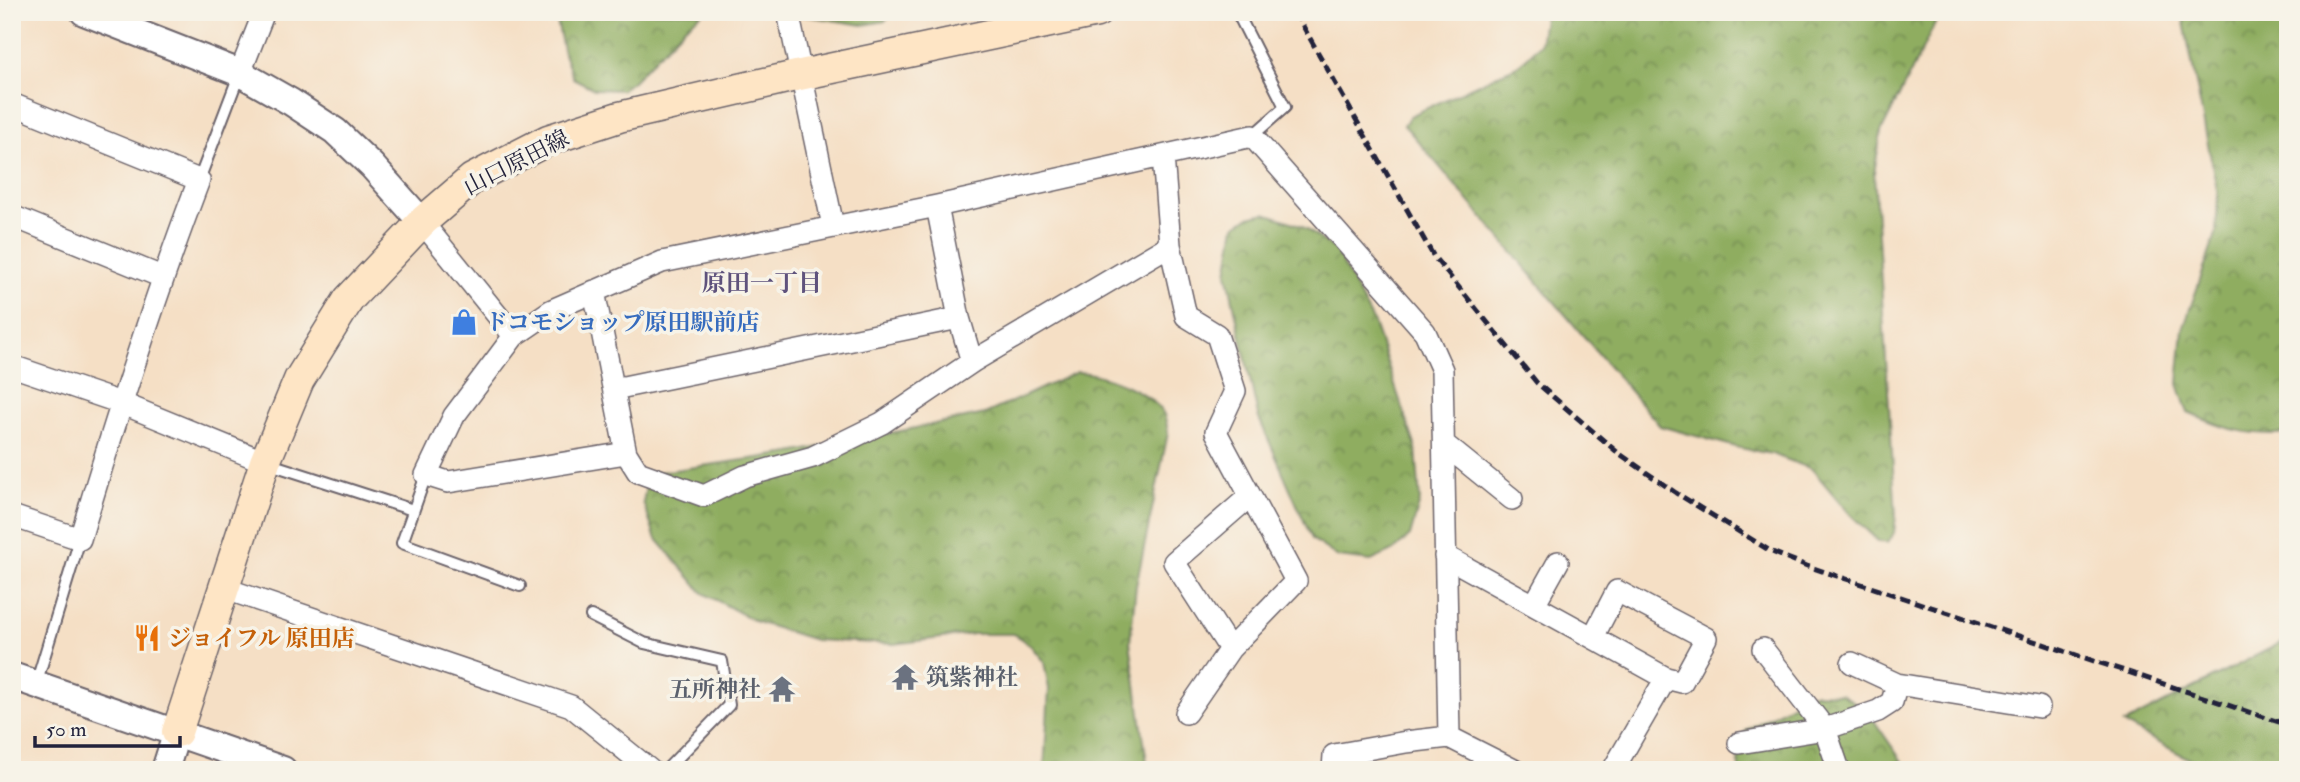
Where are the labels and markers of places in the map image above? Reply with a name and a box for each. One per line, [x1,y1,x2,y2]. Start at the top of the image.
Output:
shop icon: ドコモショップ原田駅前店 [449,307,479,337]
place label: ドコモショップ原田駅前店 [485,308,760,337]
restaurant icon: ジョイフル 原田店 [132,623,162,653]
place label: ジョイフル 原田店 [168,624,355,653]
temple icon: 筑紫神社 [890,662,920,692]
place label: 筑紫神社 [926,663,1018,692]
temple icon: 五所神社 [767,674,797,704]
place label: 五所神社 [669,675,761,704]

